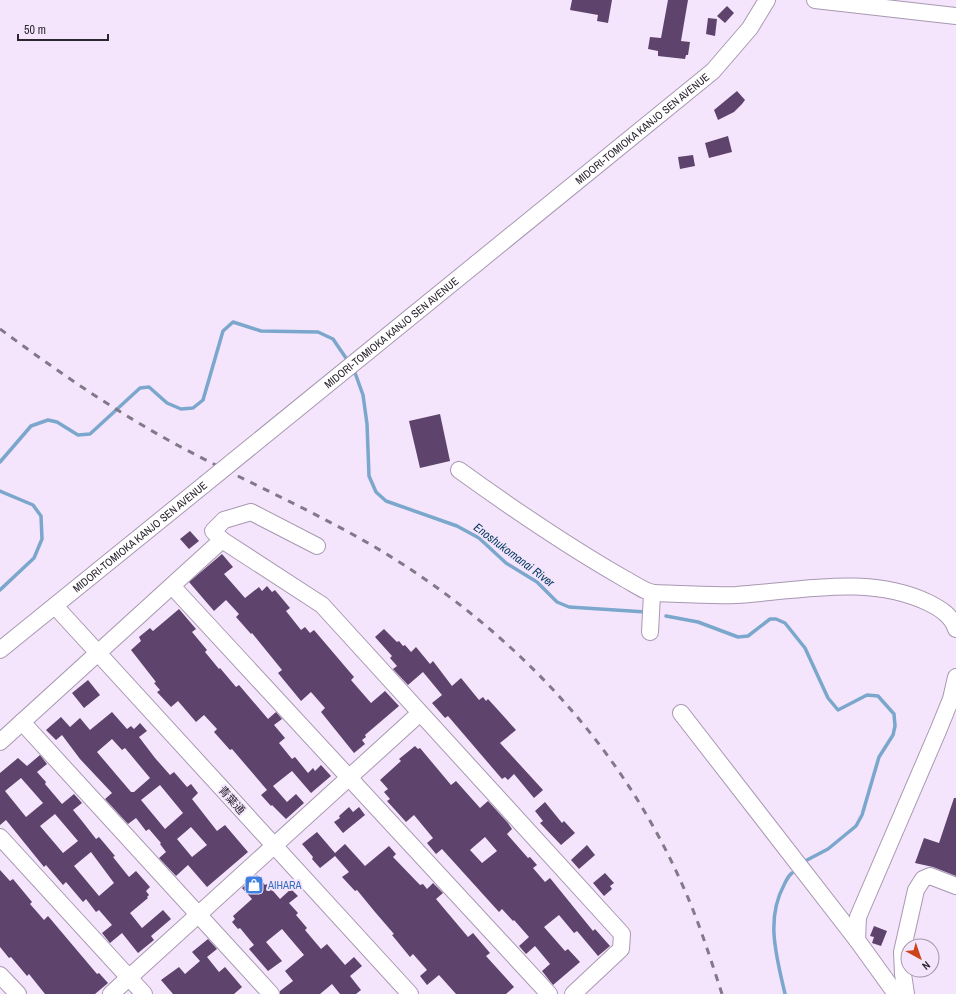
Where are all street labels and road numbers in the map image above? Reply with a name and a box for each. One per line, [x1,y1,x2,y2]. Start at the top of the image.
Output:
street label: MIDORI-TOMIOKA KANJO SEN AVENUE [572,70,712,187]
street label: MIDORI-TOMIOKA KANJO SEN AVENUE [321,274,461,391]
street label: MIDORI-TOMIOKA KANJO SEN AVENUE [70,478,210,595]
street label: 青葉通 [216,783,248,817]

